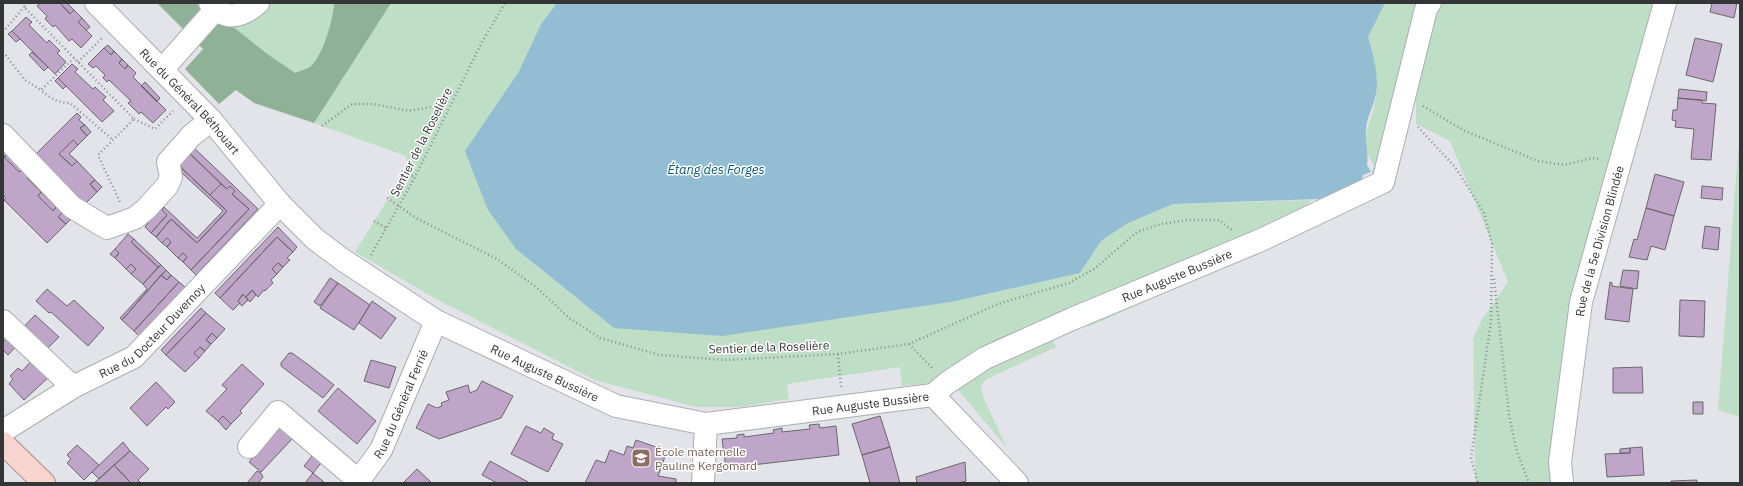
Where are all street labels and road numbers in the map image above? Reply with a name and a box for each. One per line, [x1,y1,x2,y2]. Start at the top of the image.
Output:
street label: Rue du Général Béthouart [137,45,243,157]
street label: Sentier de la Roselière [387,84,455,199]
street label: Rue de la 5e Division Blindée [1572,163,1627,317]
street label: Rue Auguste Bussière [1120,245,1234,305]
street label: Rue du Docteur Duvernoy [96,280,208,381]
street label: Sentier de la Roselière [708,337,830,357]
street label: Rue Auguste Bussière [488,341,602,405]
street label: Rue du Général Ferrié [370,347,431,461]
street label: Rue Auguste Bussière [811,388,930,418]

